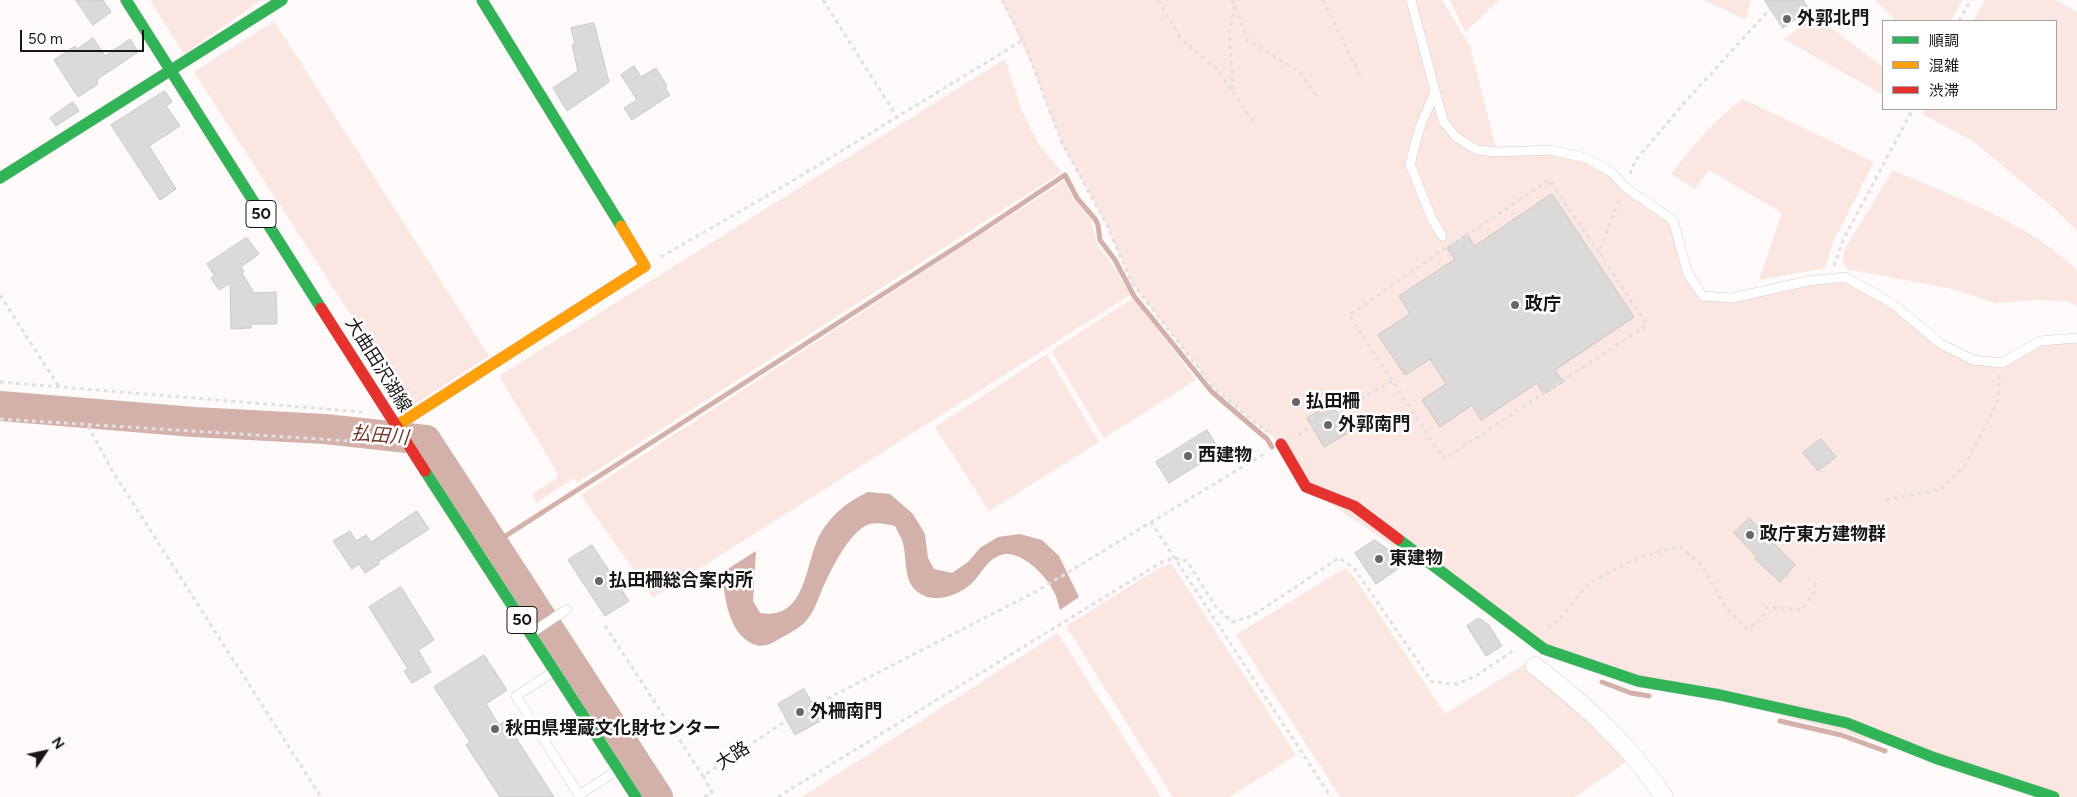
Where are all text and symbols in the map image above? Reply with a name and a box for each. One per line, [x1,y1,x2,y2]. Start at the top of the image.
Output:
place label: 外郭北門 [1797,8,1869,30]
marker: 外郭北門 [1781,13,1793,25]
scale bar [22,20,146,52]
legend [1882,20,2057,110]
text: 50 m [28,30,63,48]
text: 順調 [1929,32,1959,50]
text: 混雑 [1929,57,1959,75]
text: 渋滞 [1929,82,1959,100]
road number: 50 [246,200,276,228]
place label: 政庁 [1525,294,1561,316]
marker: 政庁 [1509,299,1521,311]
street label: 大曲田沢湖線 [340,313,416,417]
place label: 払田柵 [1306,391,1360,413]
marker: 払田柵 [1290,396,1302,408]
place label: 外郭南門 [1338,414,1410,436]
marker: 外郭南門 [1322,419,1334,431]
water label: 払田川 [351,422,409,450]
place label: 西建物 [1198,445,1252,467]
marker: 西建物 [1182,450,1194,462]
place label: 政庁東方建物群 [1760,524,1886,546]
marker: 政庁東方建物群 [1744,529,1756,541]
place label: 東建物 [1389,548,1443,570]
marker: 東建物 [1373,553,1385,565]
place label: 払田柵総合案内所 [609,570,753,592]
marker: 払田柵総合案内所 [593,575,605,587]
road number: 50 [507,606,537,634]
place label: 外柵南門 [810,701,882,723]
marker: 外柵南門 [794,706,806,718]
place label: 秋田県埋蔵文化財センター [505,718,721,740]
marker: 秋田県埋蔵文化財センター [489,723,501,735]
north arrow [20,727,70,777]
text: N [48,734,68,753]
street label: 大路 [712,737,754,775]

